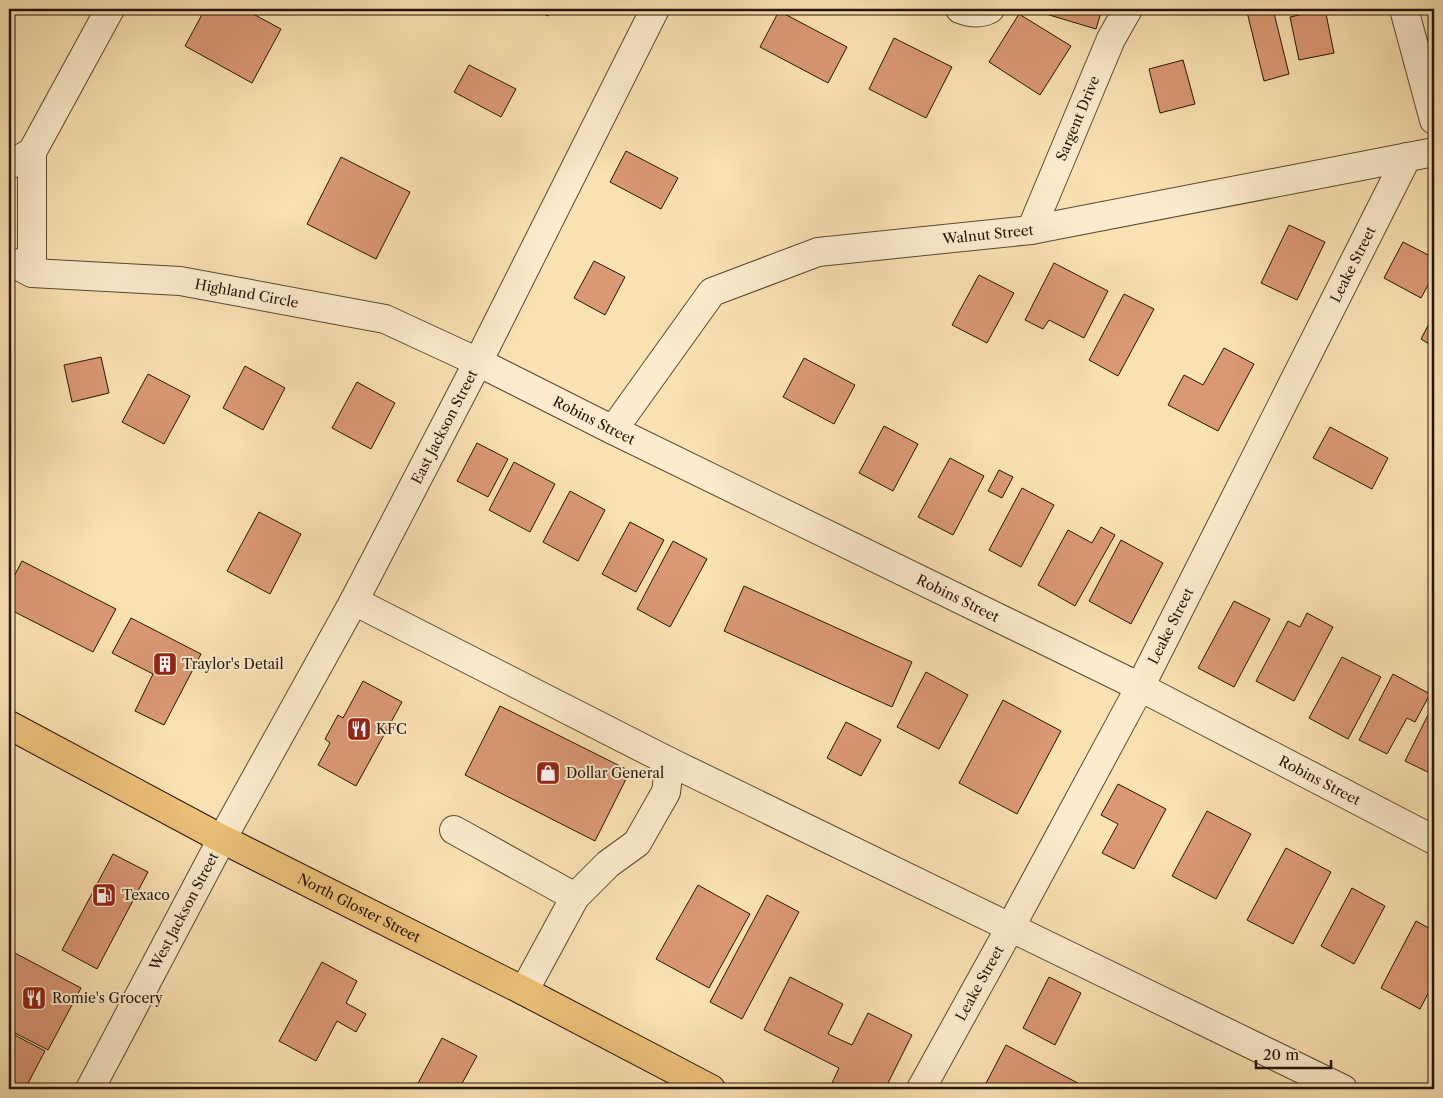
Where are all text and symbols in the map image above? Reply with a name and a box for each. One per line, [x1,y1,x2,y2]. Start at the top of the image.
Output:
street label: Sargent Drive [1052,73,1104,164]
street label: Walnut Street [941,221,1034,248]
street label: Leake Street [1326,223,1380,306]
street label: Highland Circle [193,275,300,312]
street label: East Jackson Street [407,367,481,487]
street label: Robins Street [550,392,638,448]
street label: Robins Street [914,570,1002,626]
street label: Leake Street [1144,585,1197,667]
building icon: Traylor's Detail [152,651,178,677]
place label: Traylor's Detail [182,655,284,673]
restaurant icon: KFC [346,716,372,742]
place label: KFC [376,720,407,738]
street label: Robins Street [1276,752,1364,809]
shop icon: Dollar General [535,760,561,786]
place label: Dollar General [566,764,664,782]
street label: West Jackson Street [145,849,222,974]
street label: North Gloster Street [295,870,423,946]
fuel station icon: Texaco [91,882,117,908]
place label: Texaco [122,886,170,904]
street label: Leake Street [952,942,1008,1024]
restaurant icon: Romie's Grocery [21,985,47,1011]
place label: Romie's Grocery [52,989,163,1007]
scale bar [1256,1038,1330,1070]
text: 20 m [1263,1045,1299,1064]

